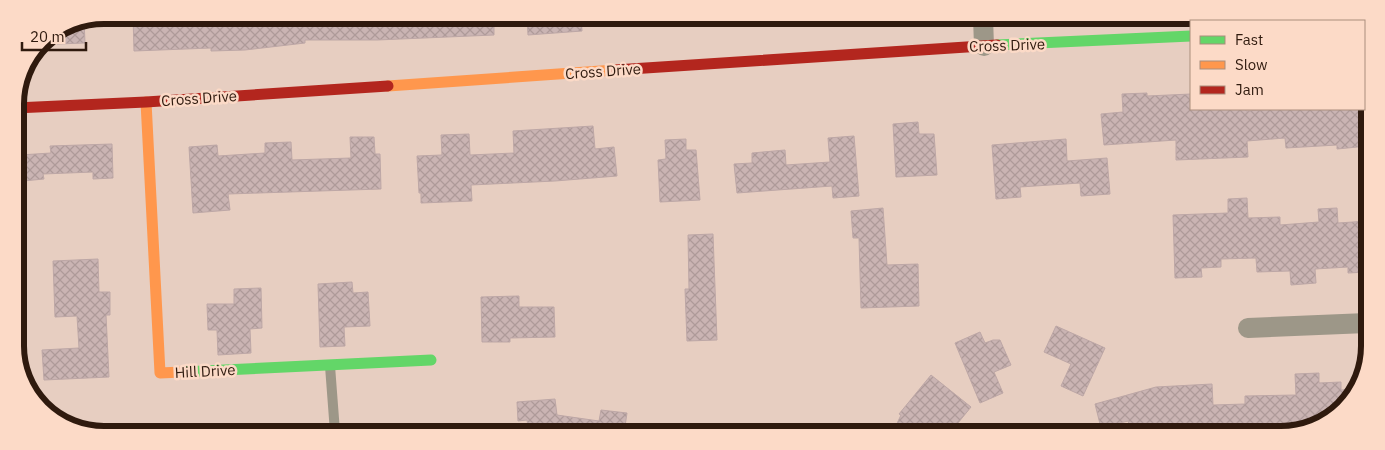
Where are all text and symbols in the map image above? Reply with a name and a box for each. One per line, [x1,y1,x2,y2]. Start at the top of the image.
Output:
scale bar [22,20,86,52]
legend [1190,20,1365,110]
text: 20 m [30,27,65,46]
text: Fast [1235,30,1263,49]
street label: Cross Drive [969,34,1045,56]
text: Slow [1235,55,1268,74]
street label: Cross Drive [564,59,642,83]
text: Jam [1235,80,1264,99]
street label: Cross Drive [160,86,238,110]
street label: Hill Drive [174,360,236,382]

